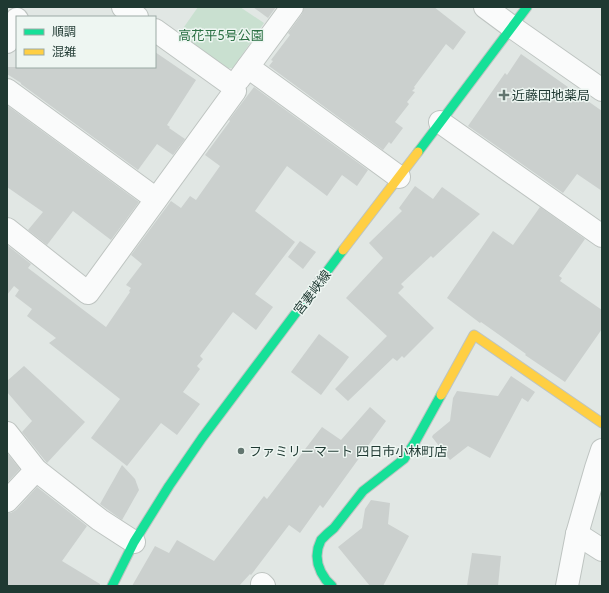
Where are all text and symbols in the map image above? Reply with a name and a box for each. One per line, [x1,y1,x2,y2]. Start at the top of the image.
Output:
legend [16,16,156,68]
text: 順調 [52,24,76,39]
park label: 高花平5号公園 [178,27,264,43]
text: 混雑 [52,44,76,59]
place label: 近藤団地薬局 [512,87,590,103]
marker: 近藤団地薬局 [499,90,509,100]
street label: 宮妻峡線 [290,266,334,318]
place label: ファミリーマート 四日市小林町店 [249,443,447,459]
marker: ファミリーマート 四日市小林町店 [236,446,246,456]

